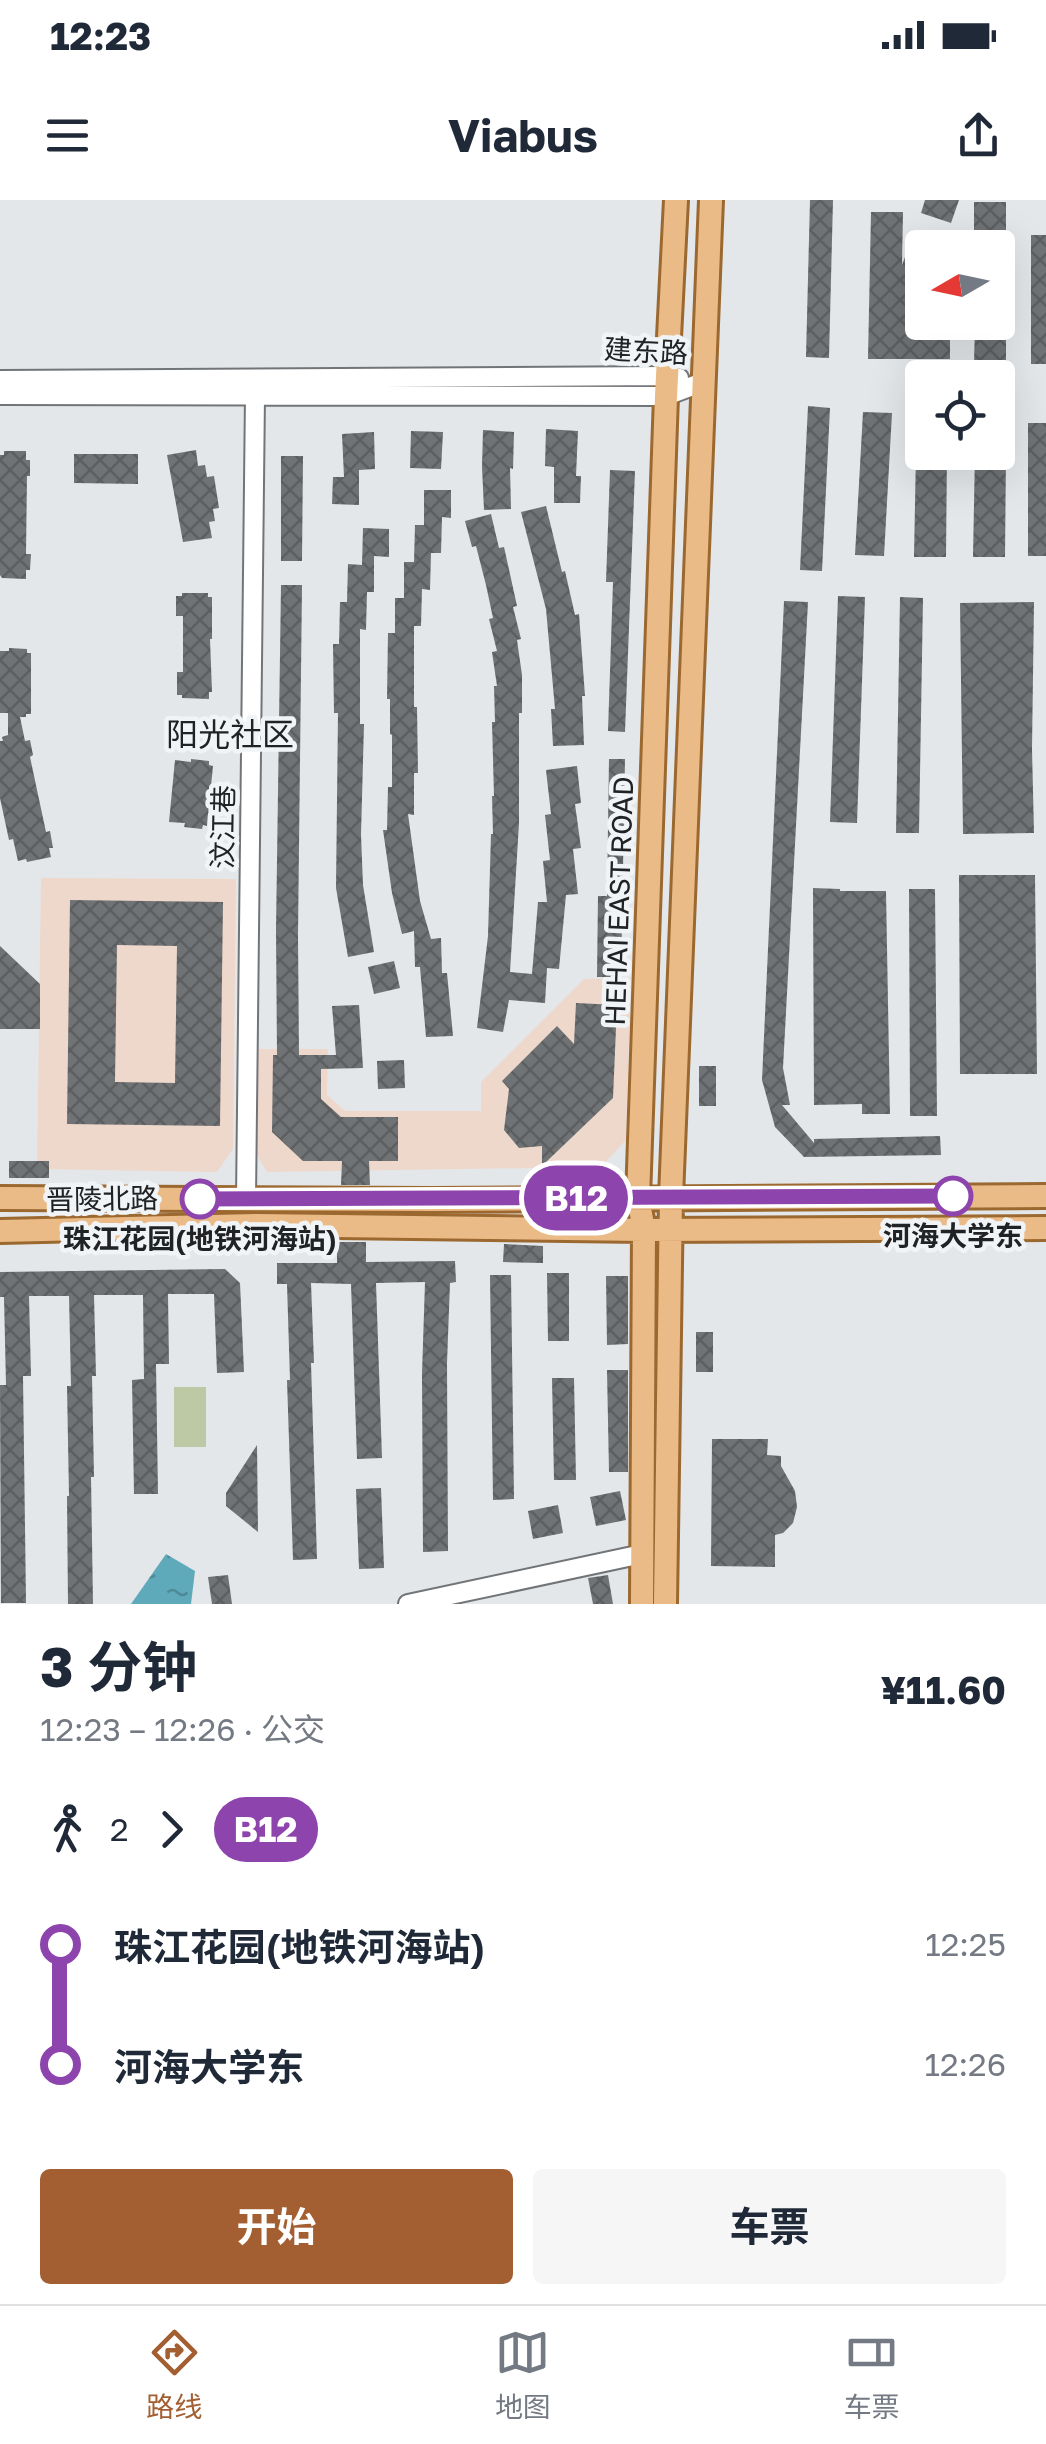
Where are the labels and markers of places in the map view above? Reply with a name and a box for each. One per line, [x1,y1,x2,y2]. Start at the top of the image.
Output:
marker: 河海大学东 [934,1177,972,1215]
marker: 珠江花园(地铁河海站) [181,1180,219,1218]
place label: 河海大学东 [883,1219,1023,1252]
place label: 珠江花园(地铁河海站) [63,1222,337,1255]

